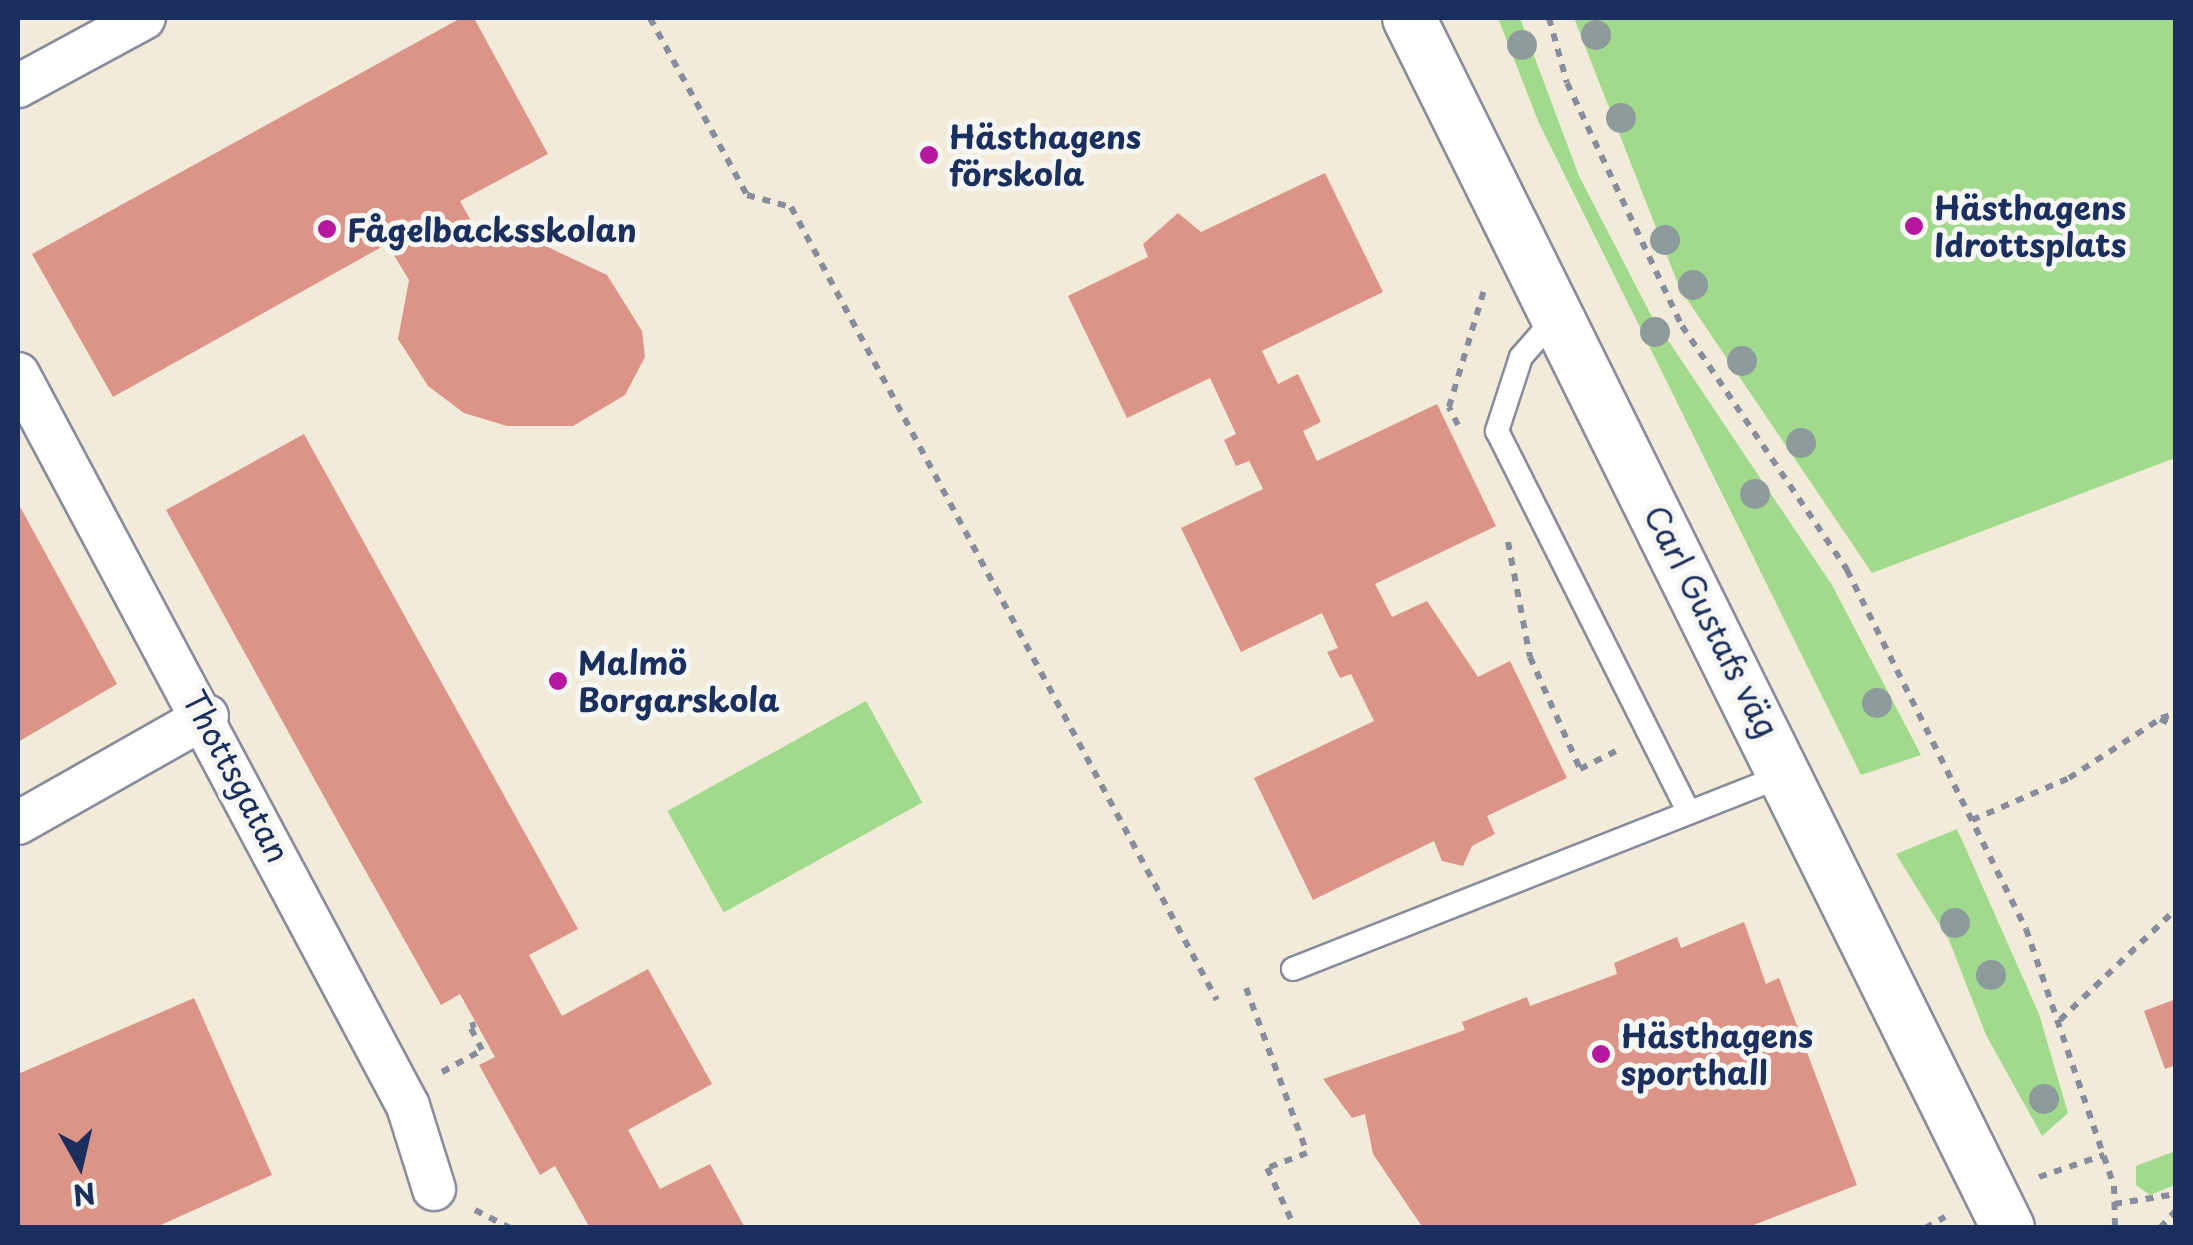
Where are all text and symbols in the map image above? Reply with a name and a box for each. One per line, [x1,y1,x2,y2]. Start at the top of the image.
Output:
place label: Hästhagens förskola [949,118,1141,193]
marker: Hästhagens förskola [918,144,940,166]
place label: Hästhagens Idrottsplats [1934,189,2126,264]
place label: Fågelbacksskolan [347,210,637,248]
marker: Hästhagens Idrottsplats [1903,215,1925,237]
marker: Fågelbacksskolan [316,218,338,240]
street label: Carl Gustafs väg [1636,497,1788,745]
place label: Malmö Borgarskola [578,644,780,719]
marker: Malmö Borgarskola [547,670,569,692]
street label: Thottsgatan [176,683,298,869]
place label: Hästhagens sporthall [1621,1017,1813,1092]
marker: Hästhagens sporthall [1590,1043,1612,1065]
north arrow [30,1115,130,1215]
text: N [70,1172,98,1218]

